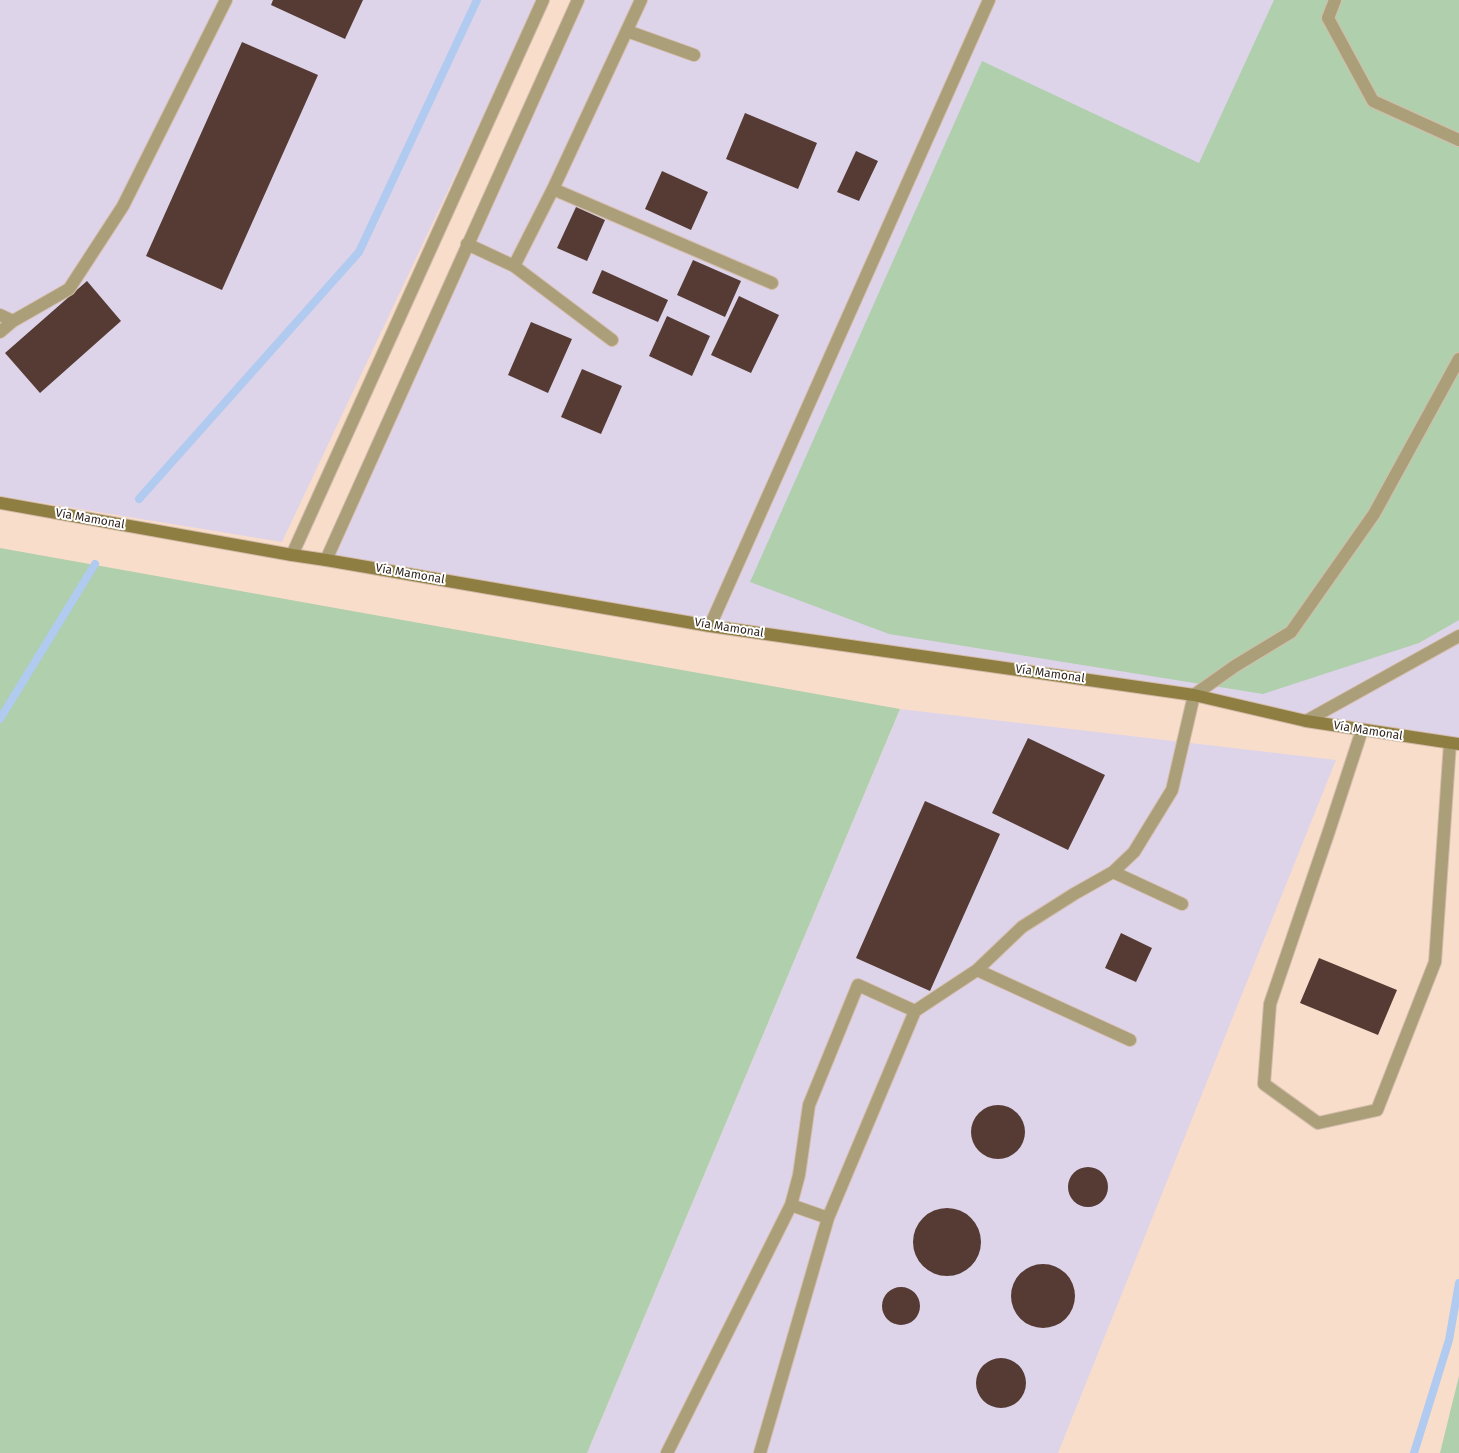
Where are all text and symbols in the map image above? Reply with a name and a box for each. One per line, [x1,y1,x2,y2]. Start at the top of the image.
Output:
street label: Vía Mamonal [54,506,126,532]
street label: Vía Mamonal [374,561,446,587]
street label: Vía Mamonal [693,615,765,641]
street label: Vía Mamonal [1014,662,1086,686]
street label: Vía Mamonal [1332,718,1404,744]

